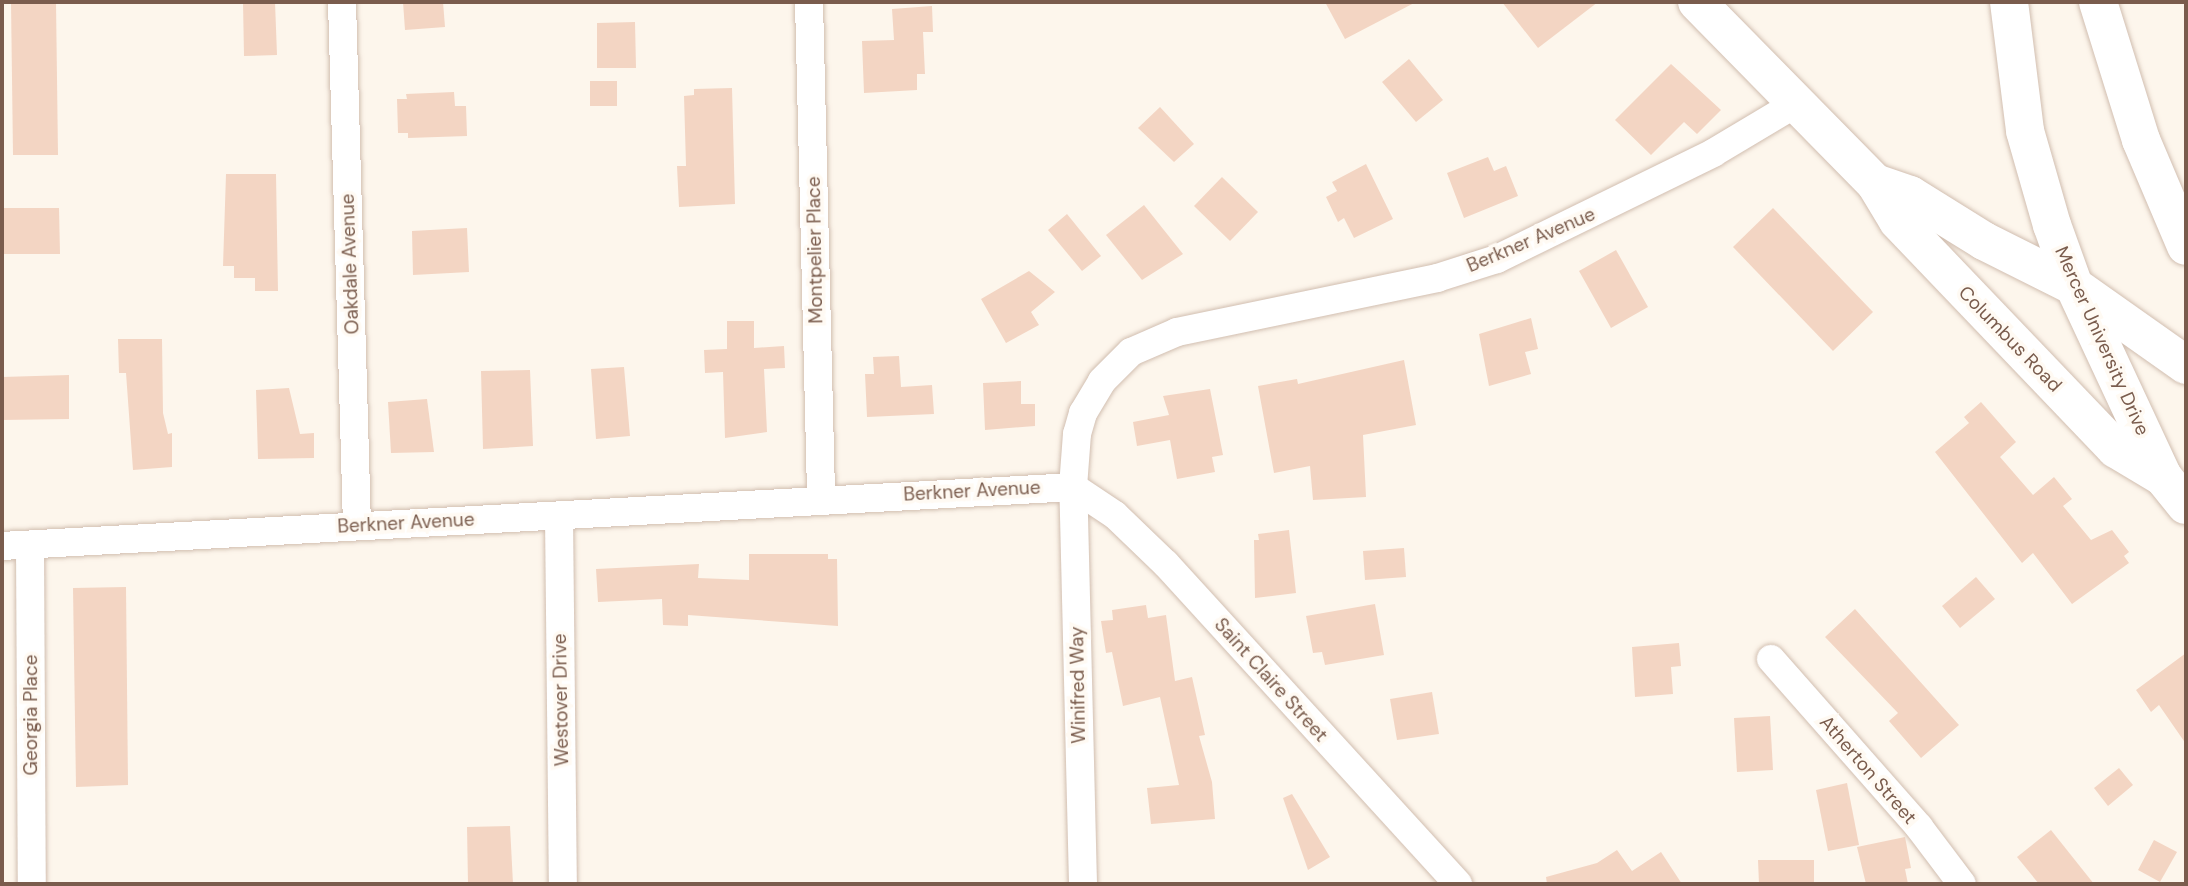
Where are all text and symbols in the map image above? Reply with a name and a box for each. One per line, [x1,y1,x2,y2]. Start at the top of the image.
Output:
street label: Montpelier Place [802,176,828,324]
street label: Oakdale Avenue [336,193,364,335]
street label: Berkner Avenue [1463,203,1599,277]
street label: Mercer University Drive [2050,243,2154,439]
street label: Columbus Road [1954,281,2066,397]
street label: Berkner Avenue [903,476,1041,506]
street label: Berkner Avenue [337,508,475,538]
street label: Saint Claire Street [1210,613,1332,747]
street label: Winifred Way [1066,626,1090,744]
street label: Westover Drive [548,633,574,767]
street label: Georgia Place [20,654,42,776]
street label: Atherton Street [1815,711,1921,829]

